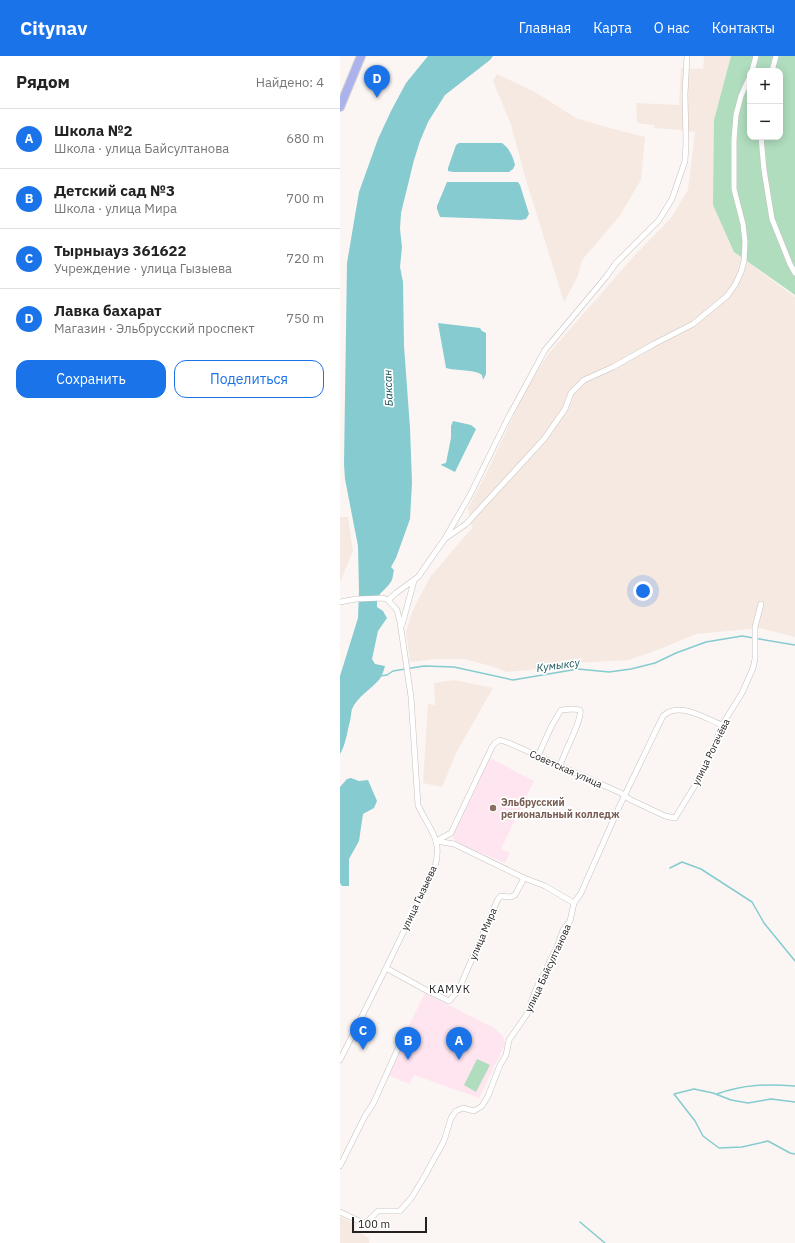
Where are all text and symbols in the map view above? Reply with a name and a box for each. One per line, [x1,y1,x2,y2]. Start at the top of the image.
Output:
text: Citynav [20,16,87,40]
text: Главная [519,19,571,37]
text: Карта [593,19,632,37]
text: О нас [654,19,690,37]
text: Контакты [712,19,775,37]
pin: D [364,65,390,98]
map controls [747,68,783,140]
button: + [747,68,783,104]
text: Рядом [16,71,70,93]
text: Найдено: 4 [256,74,324,91]
button: − [747,104,783,140]
text: Школа №2 [54,121,133,140]
text: A [25,130,33,147]
text: 680 m [286,130,324,147]
text: Школа · улица Байсултанова [54,140,229,157]
text: Детский сад №3 [54,181,175,200]
text: B [25,190,33,207]
text: 700 m [286,190,324,207]
text: Школа · улица Мира [54,200,177,217]
text: Тырныауз 361622 [54,241,187,260]
text: C [25,250,33,267]
text: 720 m [286,250,324,267]
text: Учреждение · улица Гызыева [54,260,232,277]
text: Лавка бахарат [54,301,162,320]
text: D [24,310,34,327]
text: 750 m [286,310,324,327]
text: Магазин · Эльбрусский проспект [54,320,255,337]
button: Сохранить [16,360,166,398]
button: Поделиться [174,360,324,398]
water label: Баксан [380,369,396,407]
your location [633,581,653,601]
water label: Кумыксу [535,655,581,675]
street label: улица Рогачёва [689,716,733,788]
street label: Советская улица [527,747,605,791]
place label: Эльбрусский региональный колледж [501,796,620,821]
marker: Эльбрусский региональный колледж [488,803,498,813]
street label: улица Гызыева [398,863,440,933]
street label: улица Мира [466,905,500,962]
street label: улица Байсултанова [522,921,574,1014]
district label: КАМУК [429,982,471,996]
pin: C [350,1017,376,1050]
pin: B [395,1027,421,1060]
pin: A [446,1027,472,1060]
scale bar [352,1215,427,1234]
text: 100 m [358,1217,390,1231]

